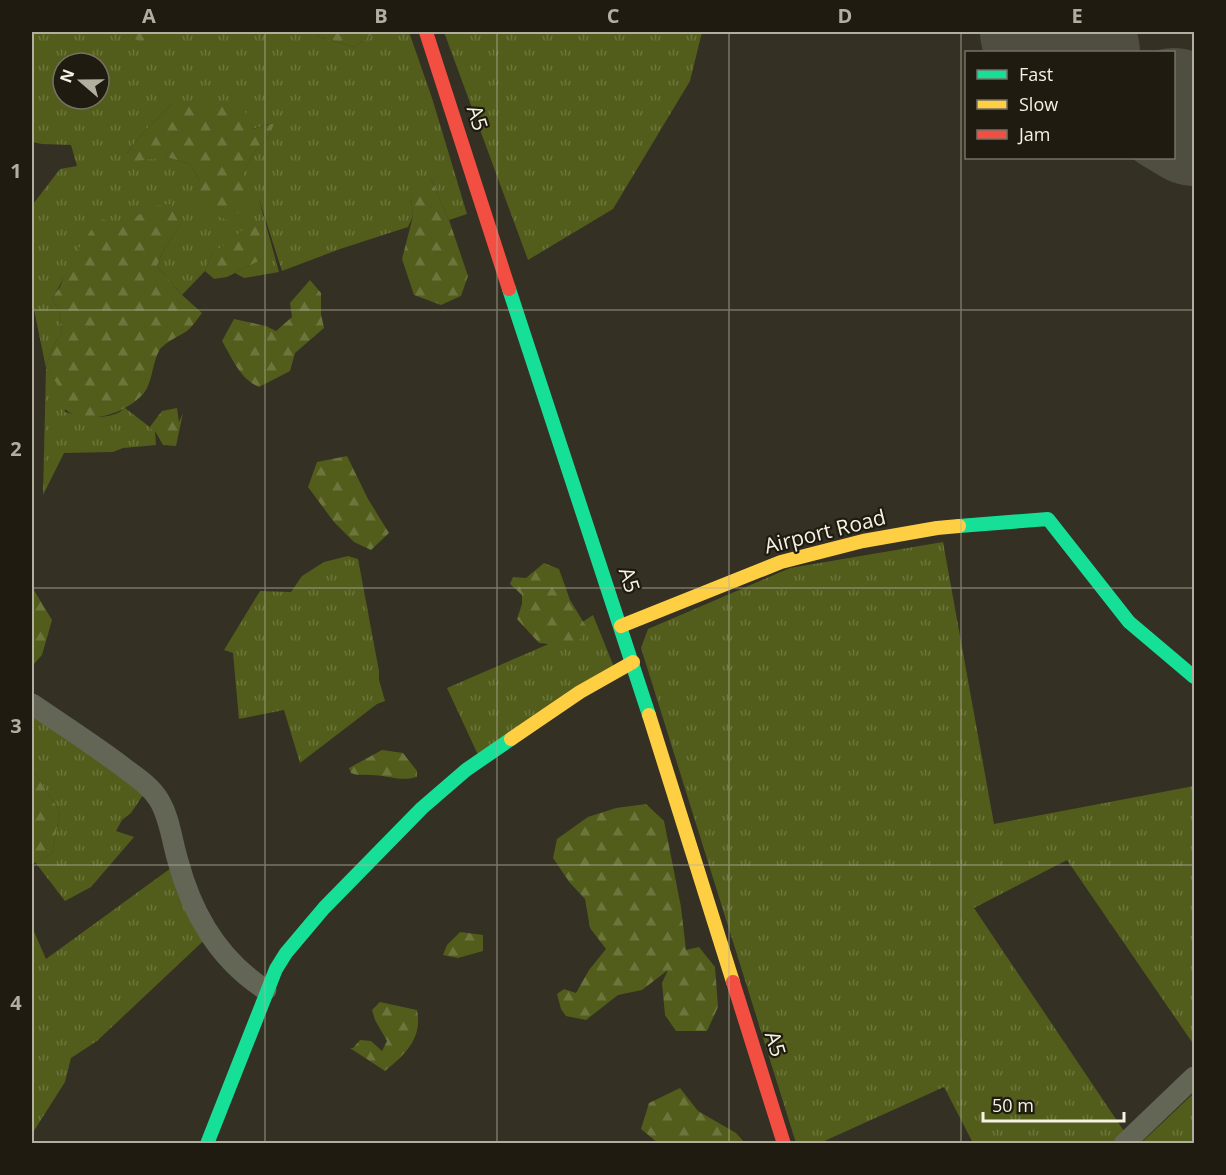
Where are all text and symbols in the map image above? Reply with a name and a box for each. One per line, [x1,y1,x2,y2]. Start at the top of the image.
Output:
text: A [142,2,156,29]
text: B [374,2,388,29]
text: C [607,2,620,29]
text: D [838,2,852,29]
text: E [1071,2,1083,29]
north arrow [51,51,111,111]
legend [965,51,1175,159]
text: Fast [1019,62,1053,86]
text: N [54,66,79,86]
text: Slow [1019,92,1058,116]
street label: A5 [461,101,495,134]
text: Jam [1017,122,1051,146]
text: 1 [10,157,22,184]
text: 2 [10,435,22,462]
street label: Airport Road [761,502,888,560]
street label: A5 [613,563,647,596]
text: 3 [10,712,22,739]
text: 4 [10,989,22,1016]
street label: A5 [759,1028,793,1060]
scale bar [983,1085,1124,1123]
text: 50 m [992,1093,1034,1117]

